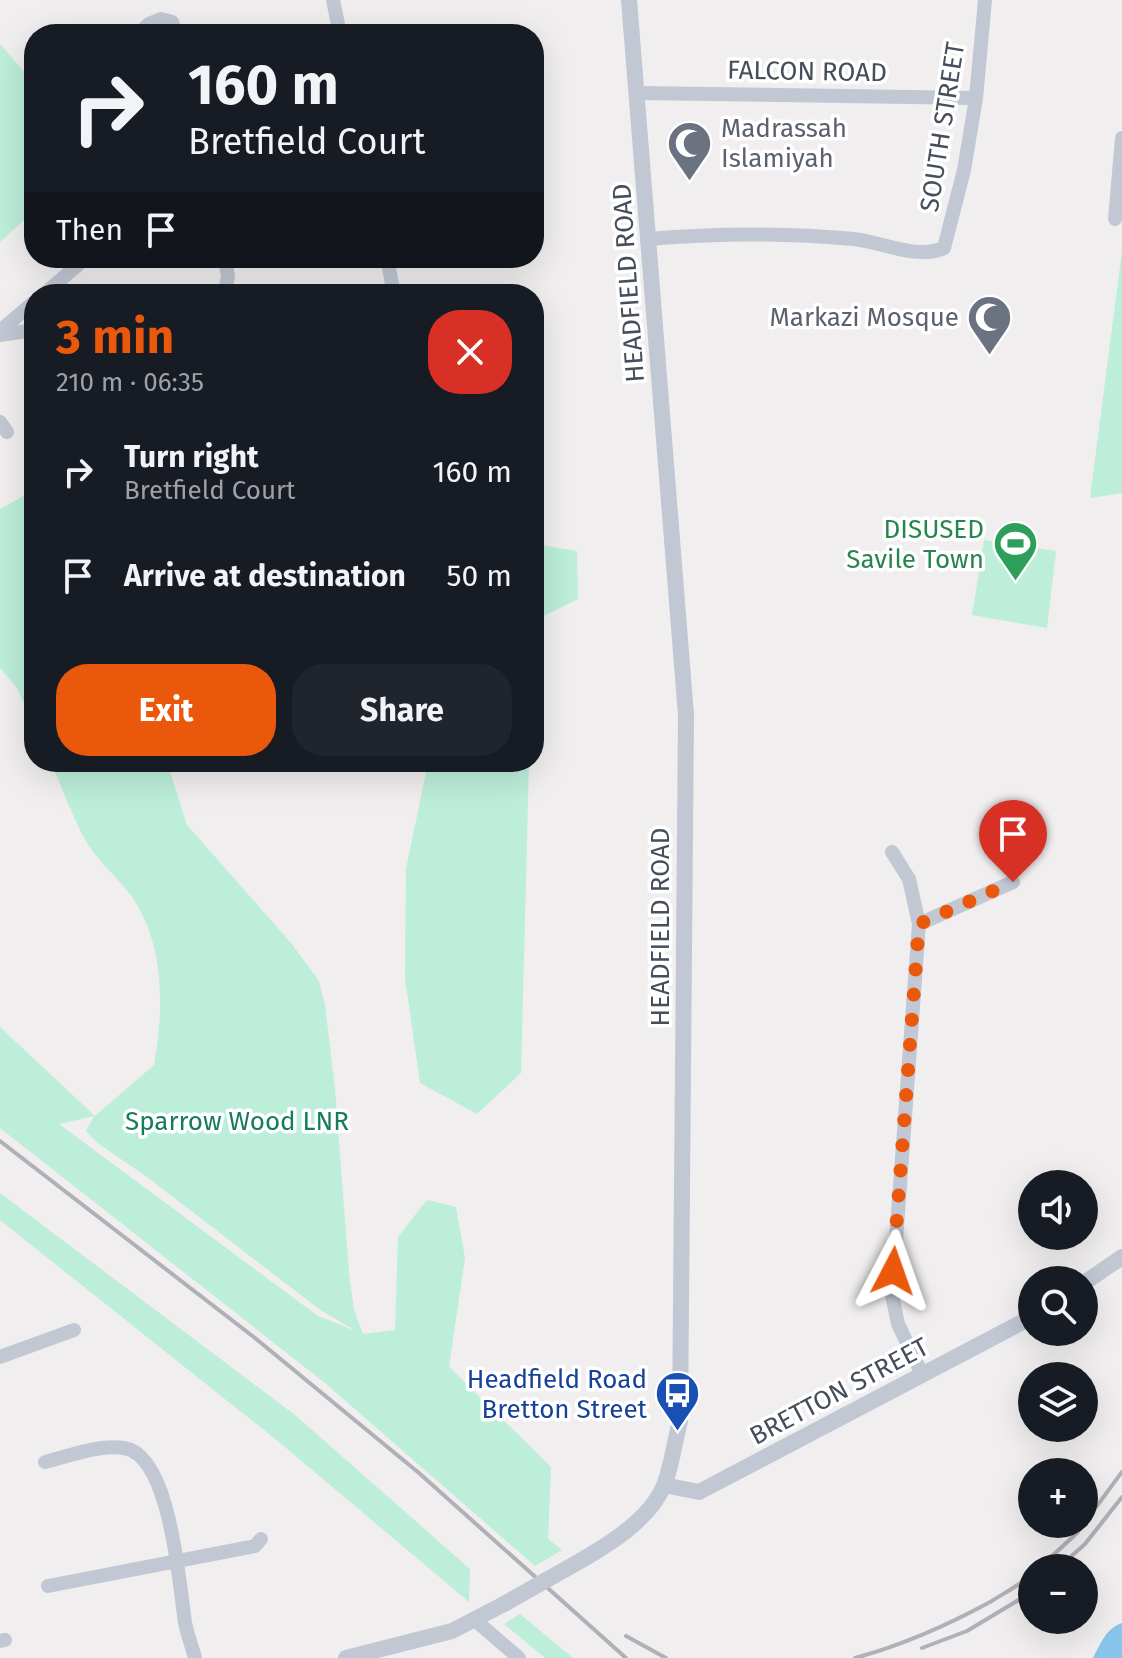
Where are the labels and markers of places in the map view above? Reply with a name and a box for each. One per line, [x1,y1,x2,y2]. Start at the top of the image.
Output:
place label: Madrassah Islamiyah [721,113,847,174]
mosque icon: Madrassah Islamiyah [666,119,714,182]
mosque icon: Markazi Mosque [966,293,1014,356]
place label: Markazi Mosque [770,302,959,333]
place label: DISUSED Savile Town [846,514,984,575]
sports icon: DISUSED Savile Town [991,520,1039,583]
pin [979,800,1047,882]
place label: Headfield Road Bretton Street [467,1364,648,1425]
bus stop icon: Headfield Road Bretton Street [654,1370,702,1433]

